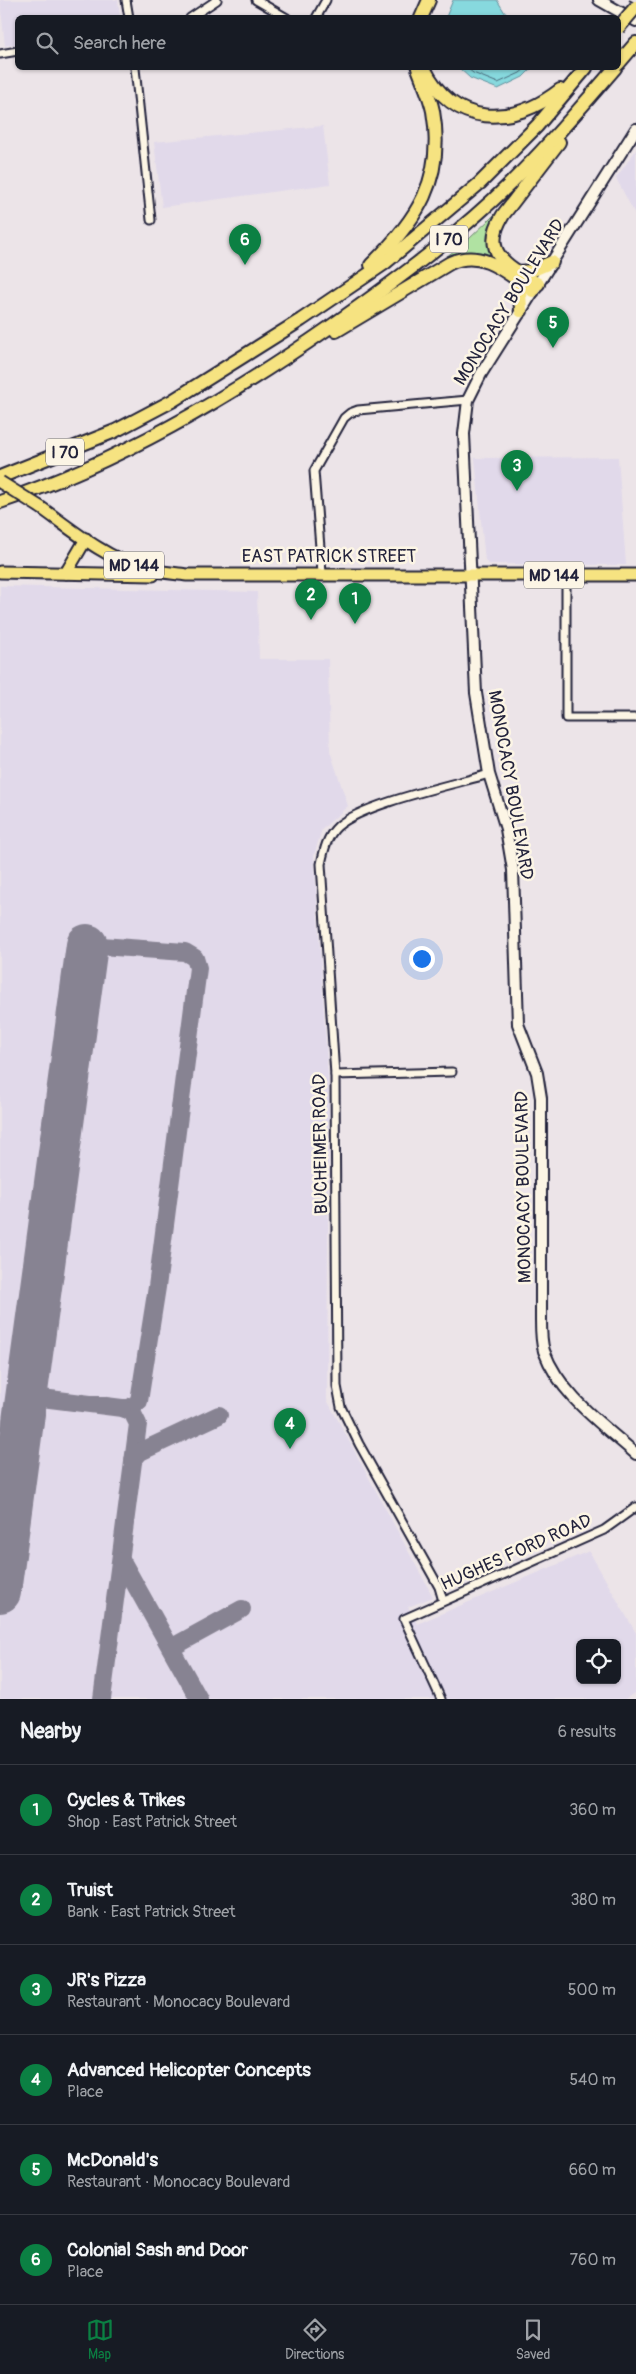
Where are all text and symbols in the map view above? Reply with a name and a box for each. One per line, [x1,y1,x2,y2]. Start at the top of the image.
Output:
search box [15,15,621,70]
icon: search [33,29,61,57]
text: Search here [73,31,166,55]
street label: MONOCACY BOULEVARD [449,215,570,390]
pin: 6 [229,224,261,265]
road number: I 70 [430,225,468,252]
pin: 5 [537,307,569,348]
road number: I 70 [46,438,84,466]
pin: 3 [501,450,533,491]
street label: EAST PATRICK STREET [242,545,416,568]
road number: MD 144 [104,552,164,578]
road number: MD 144 [524,562,584,588]
pin: 2 [295,579,327,620]
pin: 1 [339,583,371,624]
street label: MONOCACY BOULEVARD [483,689,539,882]
your location [409,946,435,972]
street label: BUCHEIMER ROAD [308,1074,333,1214]
street label: MONOCACY BOULEVARD [510,1091,537,1283]
pin: 4 [274,1408,306,1449]
street label: HUGHES FORD ROAD [437,1509,595,1596]
map controls [576,1639,621,1684]
button: locate [576,1639,621,1684]
text: Nearby [20,1718,81,1745]
text: 6 results [558,1722,616,1742]
text: Cycles & Trikes [67,1788,185,1812]
text: 1 [33,1800,39,1820]
text: 360 m [569,1800,616,1820]
text: Shop · East Patrick Street [67,1812,237,1832]
text: Truist [67,1878,113,1902]
text: 2 [32,1890,40,1910]
text: 380 m [570,1890,616,1910]
text: Bank · East Patrick Street [67,1902,236,1922]
text: JR's Pizza [67,1968,146,1992]
text: 3 [32,1980,40,2000]
text: 500 m [568,1980,616,2000]
text: Restaurant · Monocacy Boulevard [67,1992,290,2012]
text: Advanced Helicopter Concepts [67,2058,311,2082]
text: 4 [31,2070,41,2090]
text: 540 m [569,2070,616,2090]
text: Place [67,2082,103,2102]
text: McDonald's [67,2148,158,2172]
text: 5 [32,2160,40,2180]
text: 660 m [569,2160,616,2180]
text: Restaurant · Monocacy Boulevard [67,2172,290,2192]
text: Colonial Sash and Door [67,2238,248,2262]
text: 6 [31,2250,41,2270]
text: 760 m [570,2250,616,2270]
text: Place [67,2262,103,2282]
tab: Map [86,2316,114,2363]
tab: Directions [285,2316,344,2363]
tab: Saved [516,2316,550,2363]

